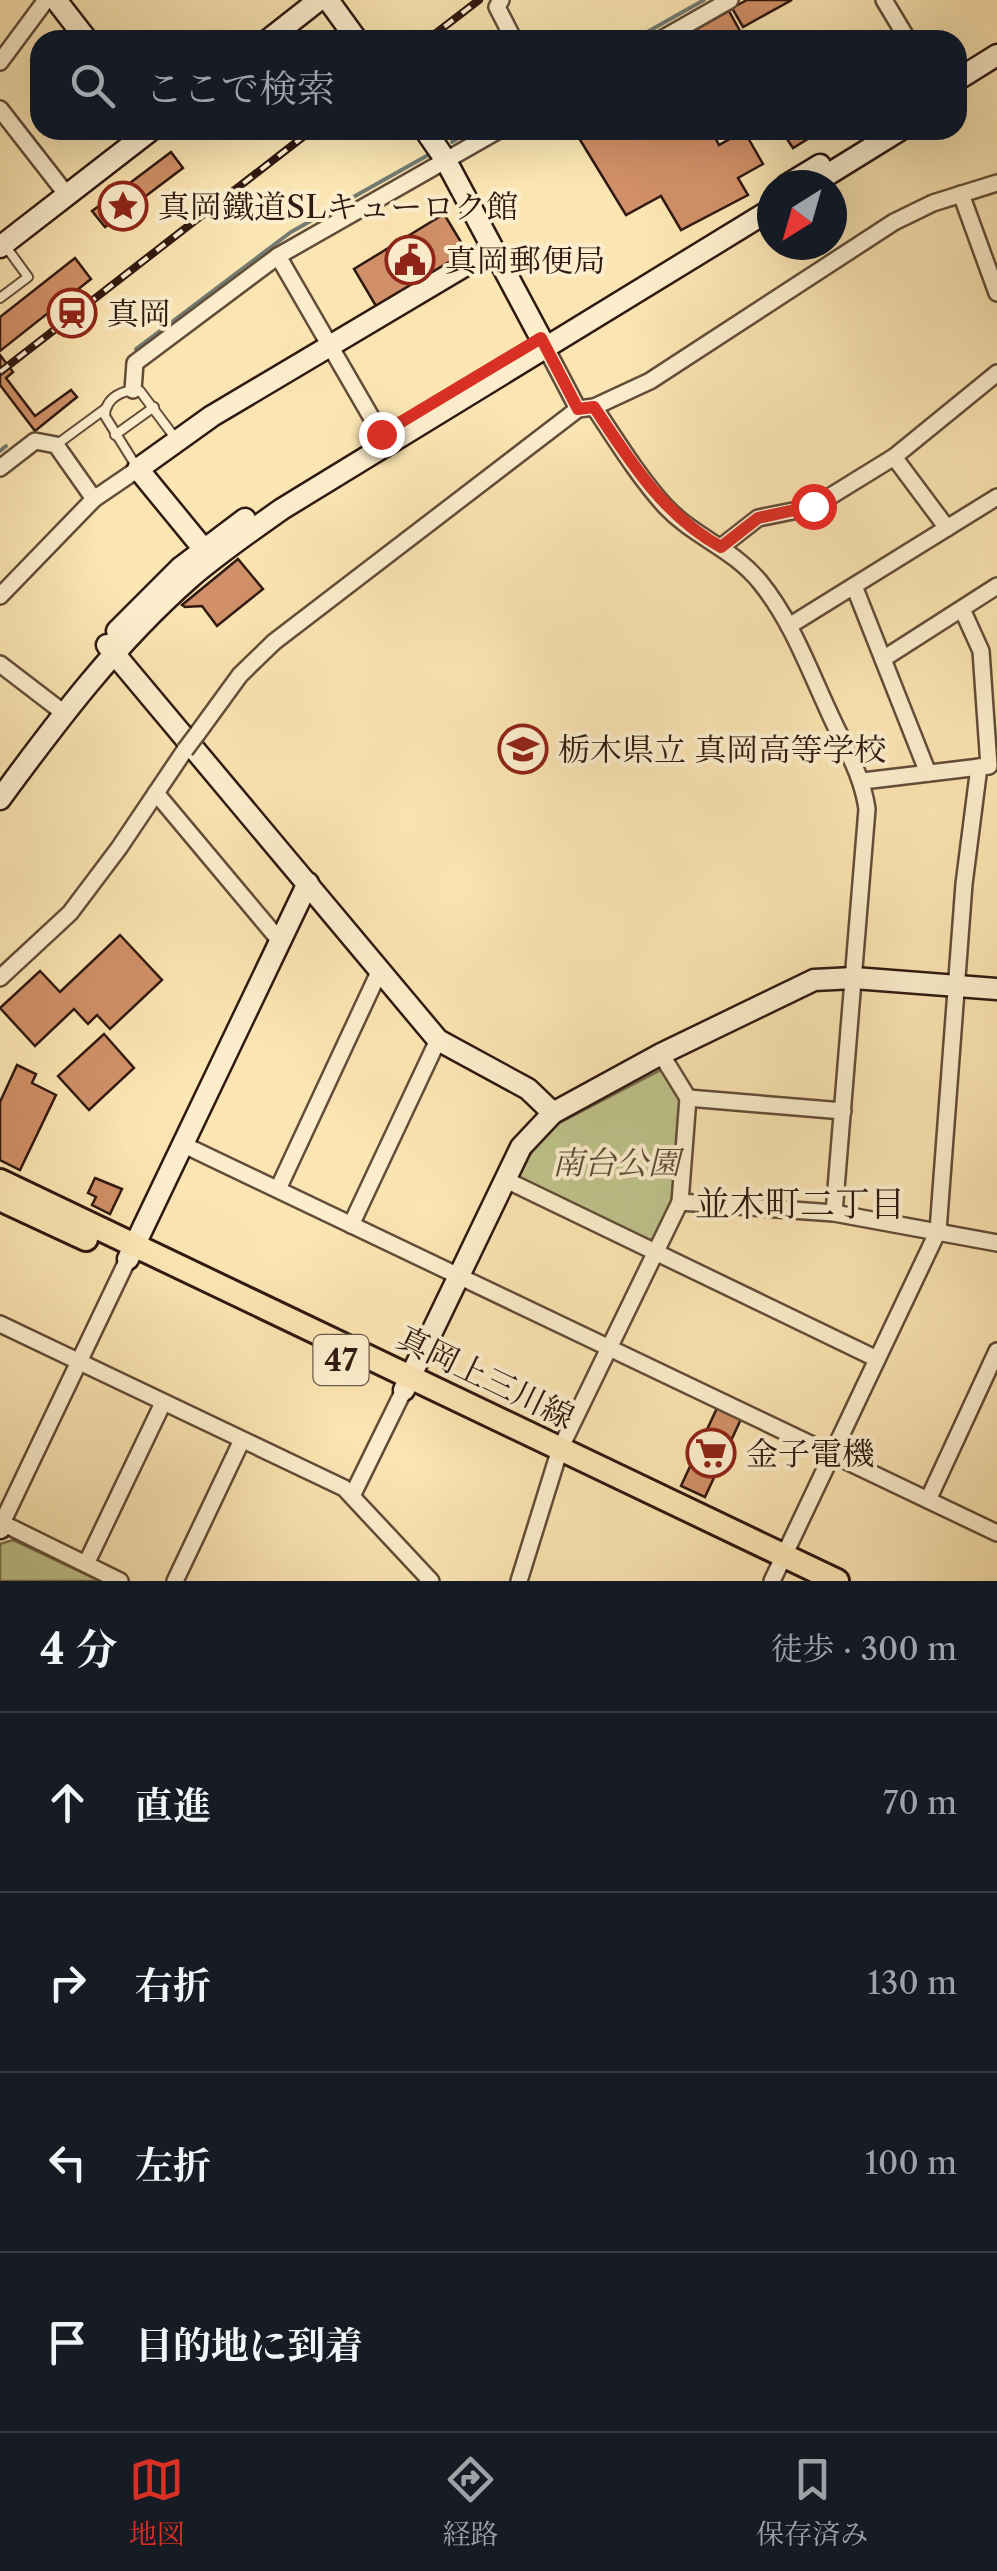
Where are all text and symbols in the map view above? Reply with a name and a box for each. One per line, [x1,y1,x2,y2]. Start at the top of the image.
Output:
search box [30,30,967,140]
icon: search [65,58,120,113]
text: ここで検索 [145,65,335,112]
north arrow [757,170,847,260]
place icon: 真岡鐵道SLキューロク館 [97,180,149,232]
place label: 真岡鐵道SLキューロク館 [158,187,518,226]
public building icon: 真岡郵便局 [384,234,436,286]
place label: 真岡郵便局 [445,241,605,280]
station icon: 真岡 [46,287,98,339]
place label: 真岡 [107,294,171,333]
route end [359,412,405,458]
route start [791,484,837,530]
school or university icon: 栃木県立 真岡高等学校 [497,723,549,775]
place label: 栃木県立 真岡高等学校 [558,730,887,769]
park label: 南台公園 [552,1143,685,1182]
district label: 並木町二丁目 [695,1182,905,1225]
street label: 真岡上三川線 [391,1317,581,1437]
road number: 47 [314,1335,368,1385]
supermarket icon: 金子電機 [685,1427,737,1479]
place label: 金子電機 [746,1434,874,1473]
text: 4 分 [40,1623,117,1675]
text: 徒歩 · 300 m [770,1629,957,1668]
icon: ahead [40,1775,95,1830]
text: 直進 [135,1782,211,1829]
text: 70 m [883,1783,957,1822]
icon: right [40,1955,95,2010]
text: 右折 [135,1962,211,2009]
text: 130 m [867,1963,957,2002]
icon: left [40,2135,95,2190]
text: 左折 [135,2142,211,2189]
text: 100 m [865,2143,957,2182]
icon: arrive [40,2315,95,2370]
text: 目的地に到着 [135,2322,363,2369]
tab: 地図 [129,2452,185,2552]
tab: 経路 [442,2452,498,2552]
tab: 保存済み [756,2452,868,2552]

